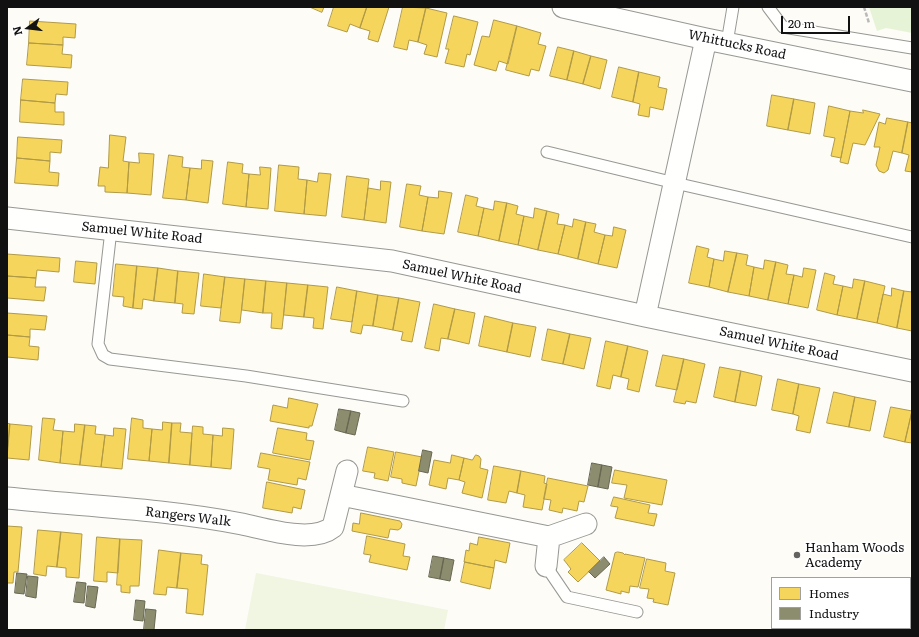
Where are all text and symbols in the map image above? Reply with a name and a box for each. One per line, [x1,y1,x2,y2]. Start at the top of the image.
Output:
north arrow [8,8,48,48]
scale bar [783,8,852,34]
text: 20 m [788,14,815,32]
text: N [7,25,25,38]
street label: Whittucks Road [687,27,787,63]
street label: Samuel White Road [81,219,203,247]
street label: Samuel White Road [401,257,523,297]
street label: Samuel White Road [718,324,840,364]
street label: Rangers Walk [144,504,232,530]
place label: Hanham Woods Academy [805,540,904,571]
marker: Hanham Woods Academy [792,550,802,560]
legend [771,577,911,629]
text: Homes [809,584,849,602]
text: Industry [809,604,859,622]

